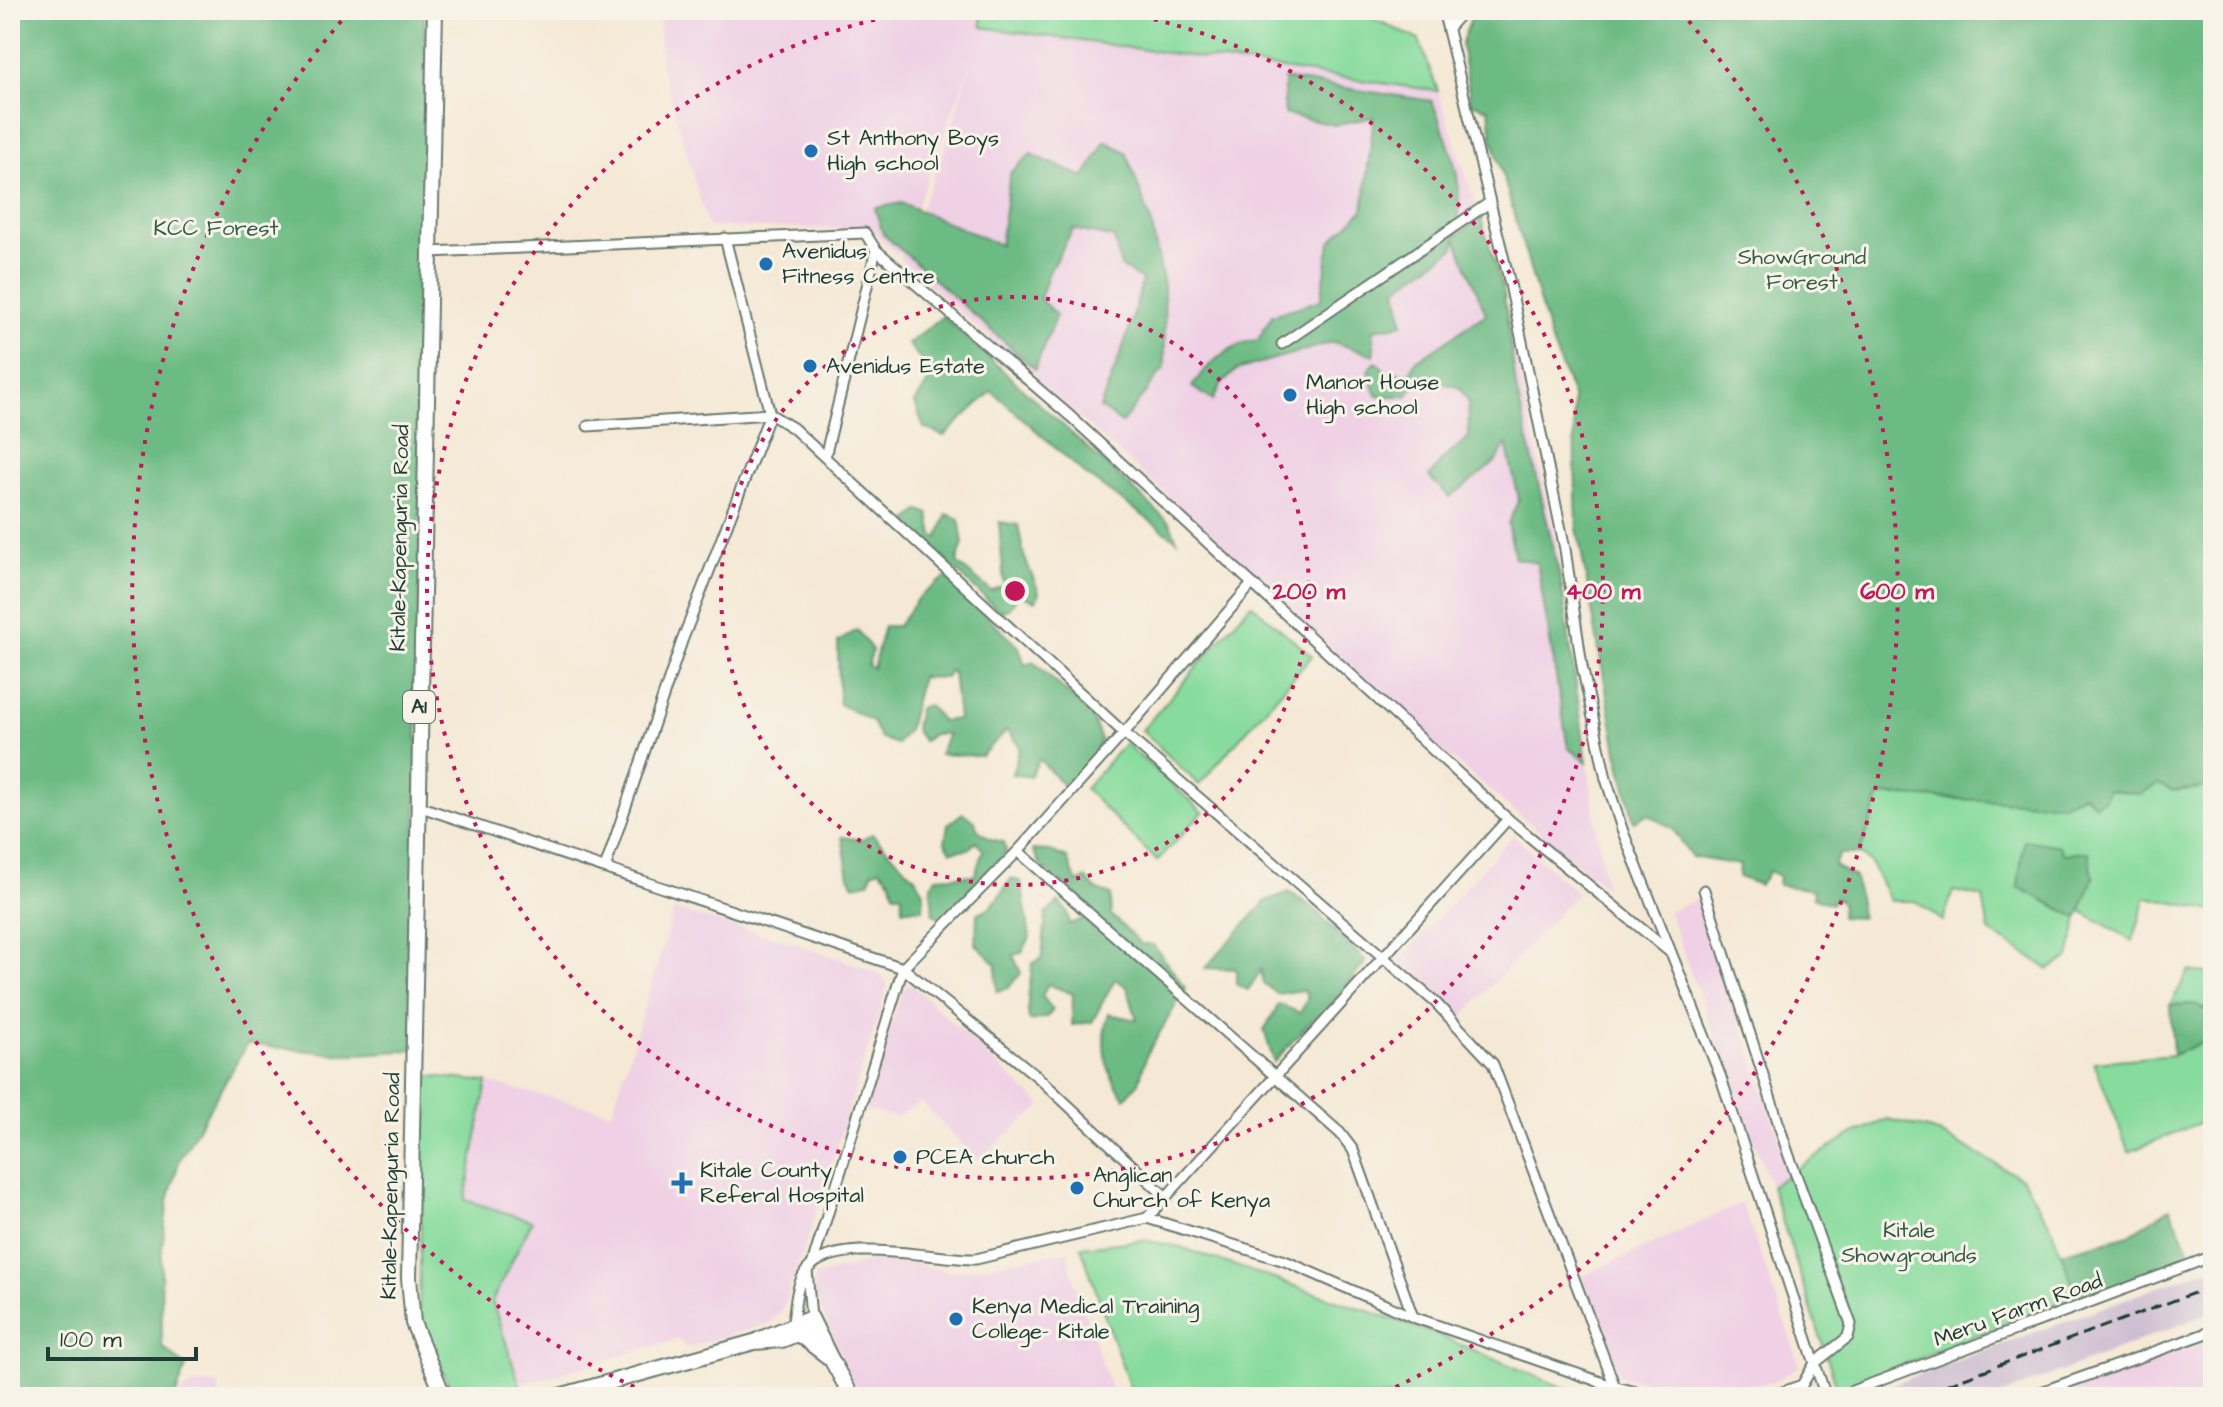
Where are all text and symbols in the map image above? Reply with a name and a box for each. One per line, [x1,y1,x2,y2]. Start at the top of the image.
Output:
place label: St Anthony Boys High school [827,123,999,180]
marker: St Anthony Boys High school [802,142,820,160]
park label: KCC Forest [154,213,279,244]
place label: Avenidus Fitness Centre [782,236,935,292]
park label: ShowGround Forest [1738,242,1866,298]
marker: Avenidus Fitness Centre [757,255,775,273]
place label: Avenidus Estate [826,351,985,382]
marker: Avenidus Estate [801,357,819,375]
place label: Manor House High school [1306,367,1440,424]
marker: Manor House High school [1281,386,1299,404]
street label: Kitale-Kapenguria Road [383,424,418,652]
text: 200 m [1272,575,1345,609]
text: 400 m [1566,575,1641,609]
text: 600 m [1860,575,1934,609]
centre of rings [1001,577,1029,605]
road number: A1 [403,691,435,723]
street label: Kitale-Kapenguria Road [374,1072,409,1300]
place label: PCEA church [916,1142,1055,1173]
marker: PCEA church [891,1148,909,1166]
place label: Kitale County Referal Hospital [700,1155,864,1211]
place label: Anglican Church of Kenya [1093,1160,1270,1217]
marker: Kitale County Referal Hospital [671,1172,693,1194]
marker: Anglican Church of Kenya [1068,1179,1086,1197]
park label: Kitale Showgrounds [1841,1215,1977,1272]
street label: Meru Farm Road [1929,1265,2107,1355]
place label: Kenya Medical Training College- Kitale [972,1291,1199,1348]
marker: Kenya Medical Training College- Kitale [947,1310,965,1328]
scale bar [48,1311,196,1361]
text: 100 m [60,1323,122,1357]

